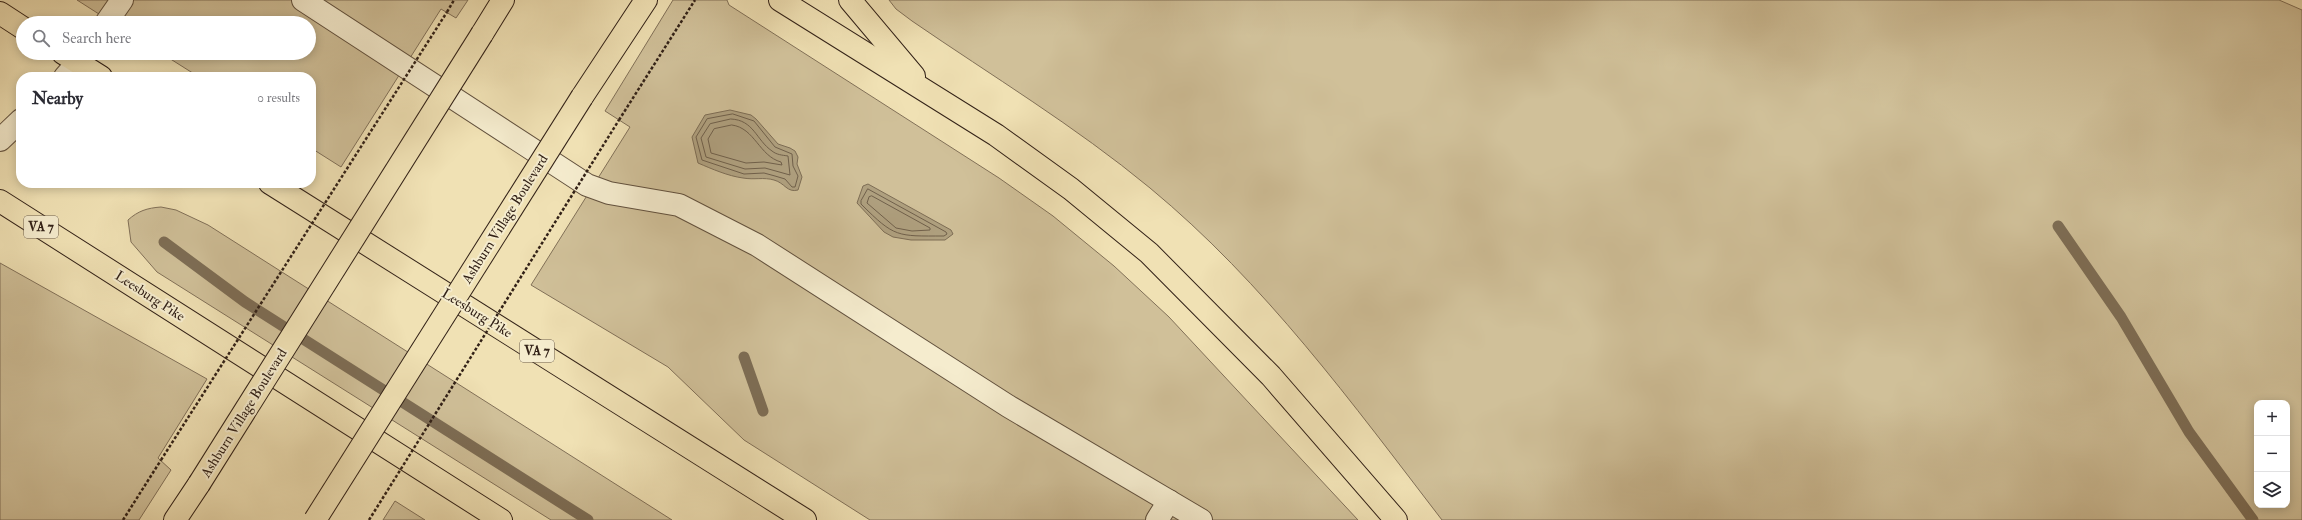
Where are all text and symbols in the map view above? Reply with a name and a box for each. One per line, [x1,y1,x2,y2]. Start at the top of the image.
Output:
search box [16,16,316,60]
icon: search [30,27,52,49]
text: Search here [62,29,131,48]
text: Nearby [32,88,83,109]
text: 0 results [257,90,300,106]
street label: Ashburn Village Boulevard [458,151,552,287]
road number: VA 7 [24,216,58,238]
street label: Leesburg Pike [112,267,188,325]
street label: Leesburg Pike [439,285,516,341]
road number: VA 7 [520,340,554,362]
street label: Ashburn Village Boulevard [197,345,291,481]
map controls [2254,400,2290,508]
button: + [2254,400,2290,436]
button: − [2254,436,2290,472]
button: layers [2254,472,2290,508]

